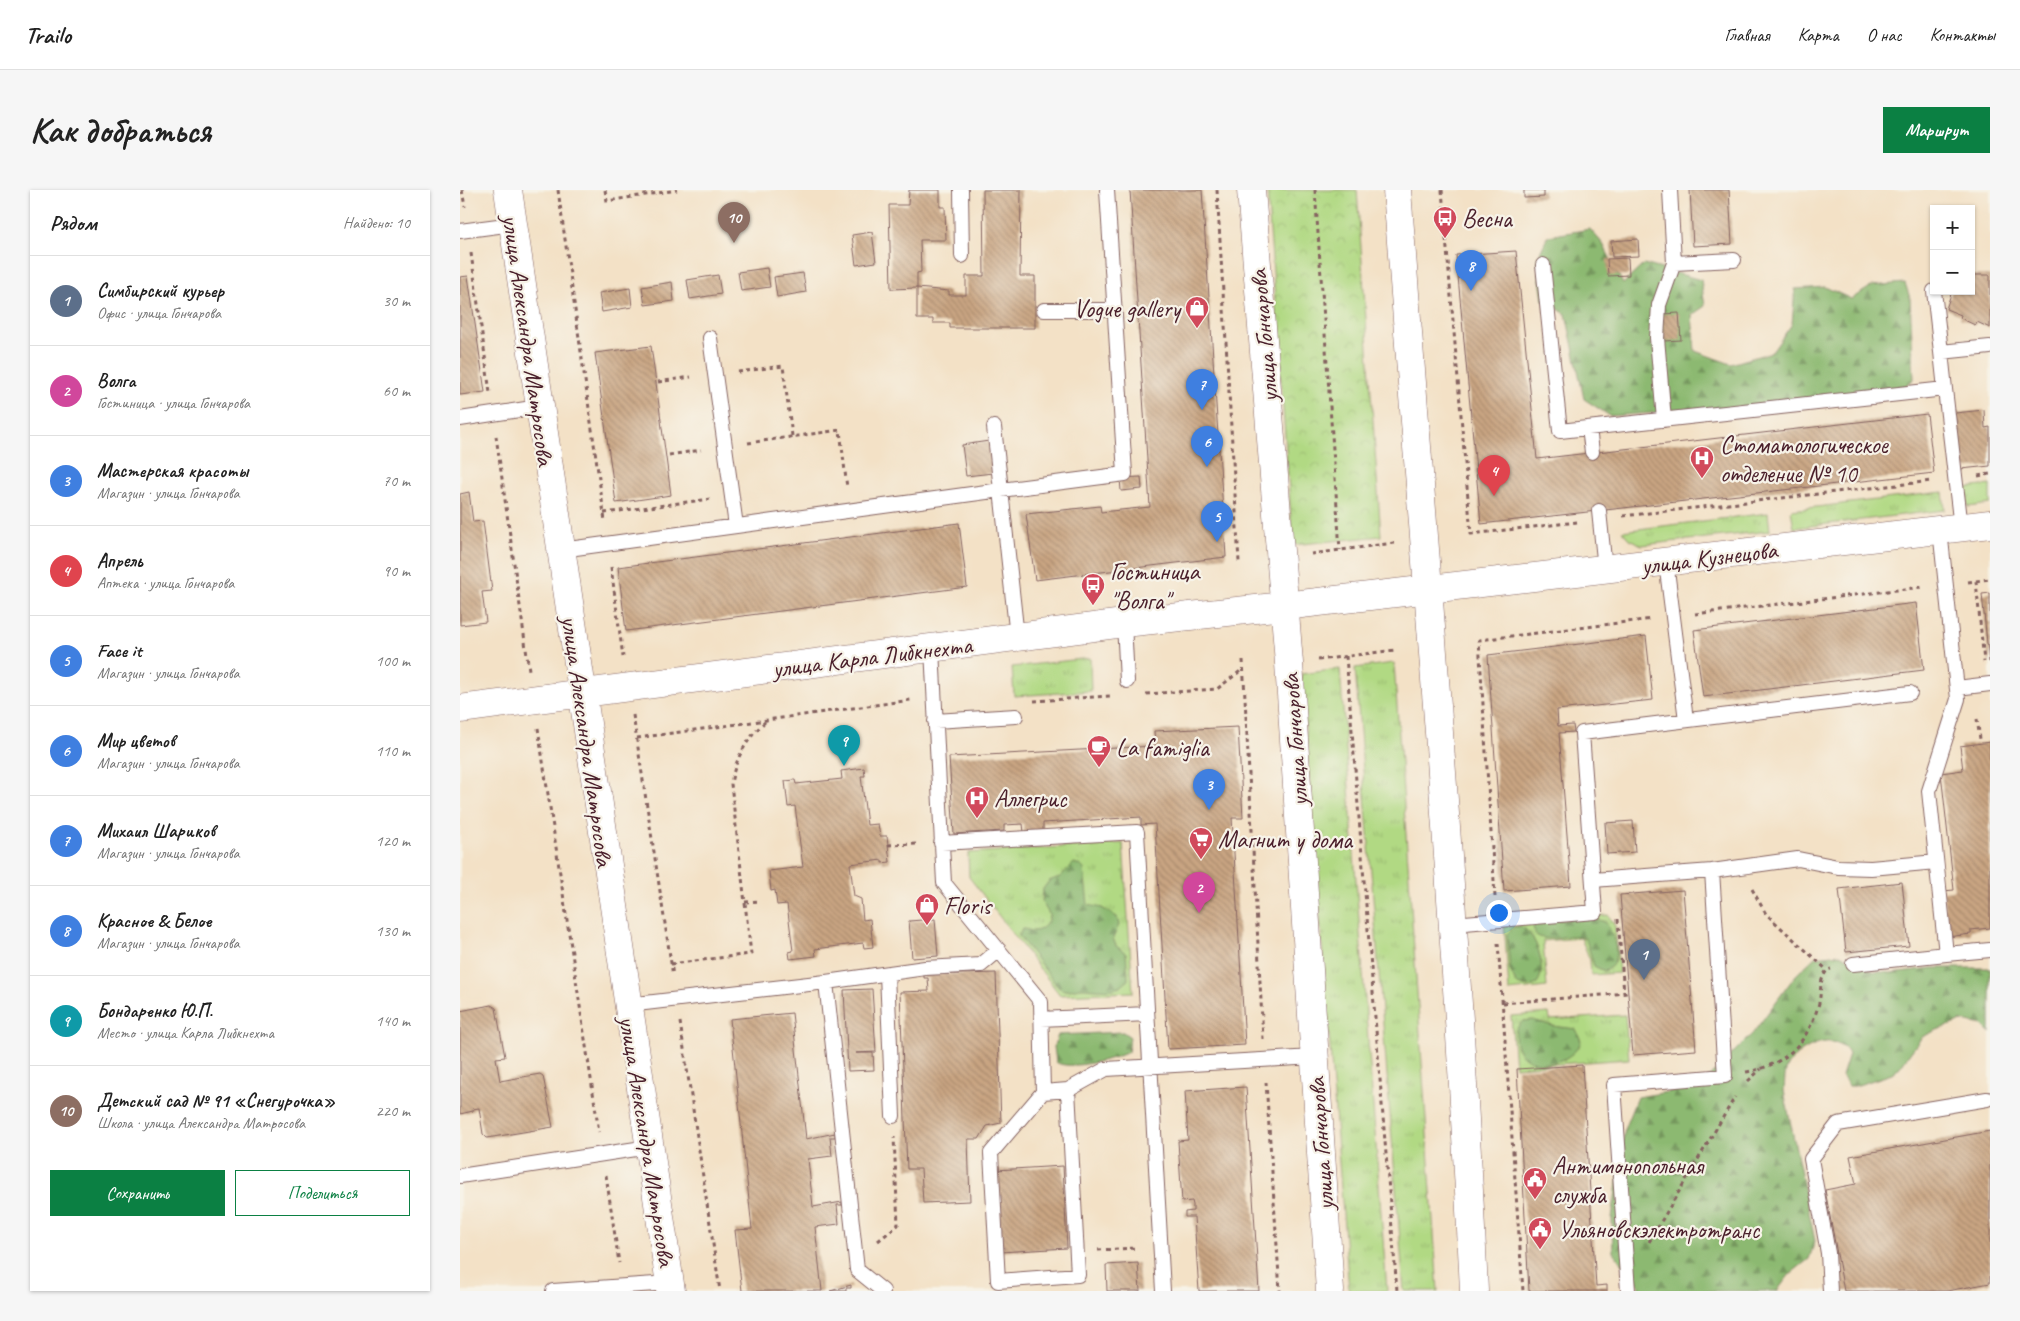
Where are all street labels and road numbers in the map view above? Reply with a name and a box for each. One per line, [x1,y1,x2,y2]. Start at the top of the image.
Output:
street label: улица Александра Матросова [494,211,562,470]
street label: улица Гончарова [1242,266,1286,406]
street label: улица Кузнецова [1637,534,1781,582]
street label: улица Александра Матросова [553,612,621,871]
street label: улица Карла Либкнехта [769,629,976,685]
street label: улица Гончарова [1274,670,1316,809]
street label: улица Александра Матросова [611,1012,683,1271]
street label: улица Гончарова [1300,1074,1342,1213]

